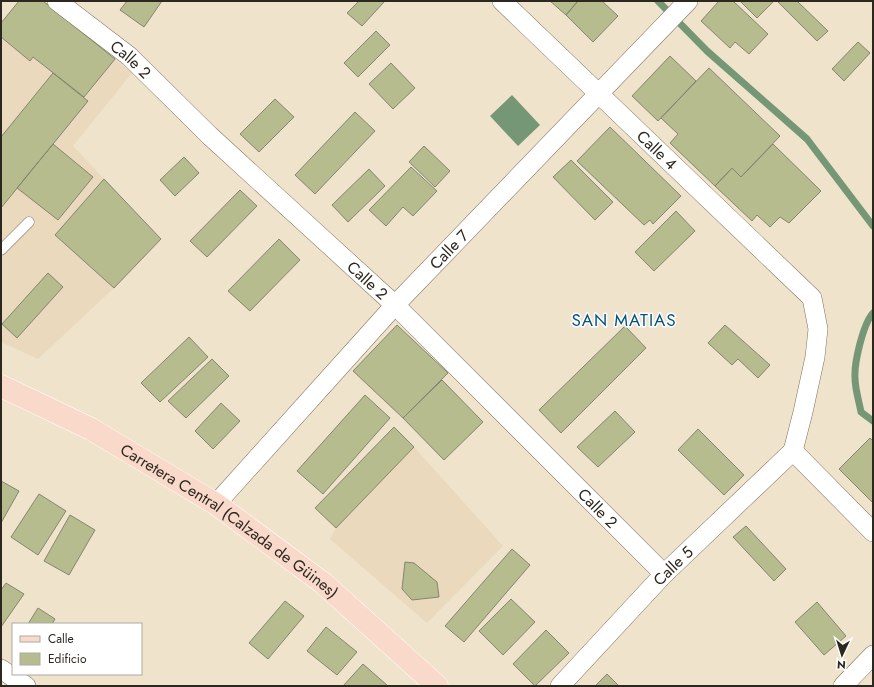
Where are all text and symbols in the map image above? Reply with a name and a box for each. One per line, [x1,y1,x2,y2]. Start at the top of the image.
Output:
street label: Calle 2 [105,35,156,84]
street label: Calle 4 [631,125,682,175]
street label: Calle 7 [424,224,474,275]
street label: Calle 2 [342,256,393,305]
district label: SAN MATIAS [571,308,677,332]
street label: Carretera Central (Calzada de Güines) [116,438,343,604]
street label: Calle 2 [572,483,623,533]
street label: Calle 5 [648,541,699,591]
legend [12,623,142,675]
text: Calle [48,630,74,648]
north arrow [822,635,862,675]
text: Edificio [48,650,87,668]
text: N [836,657,846,673]

